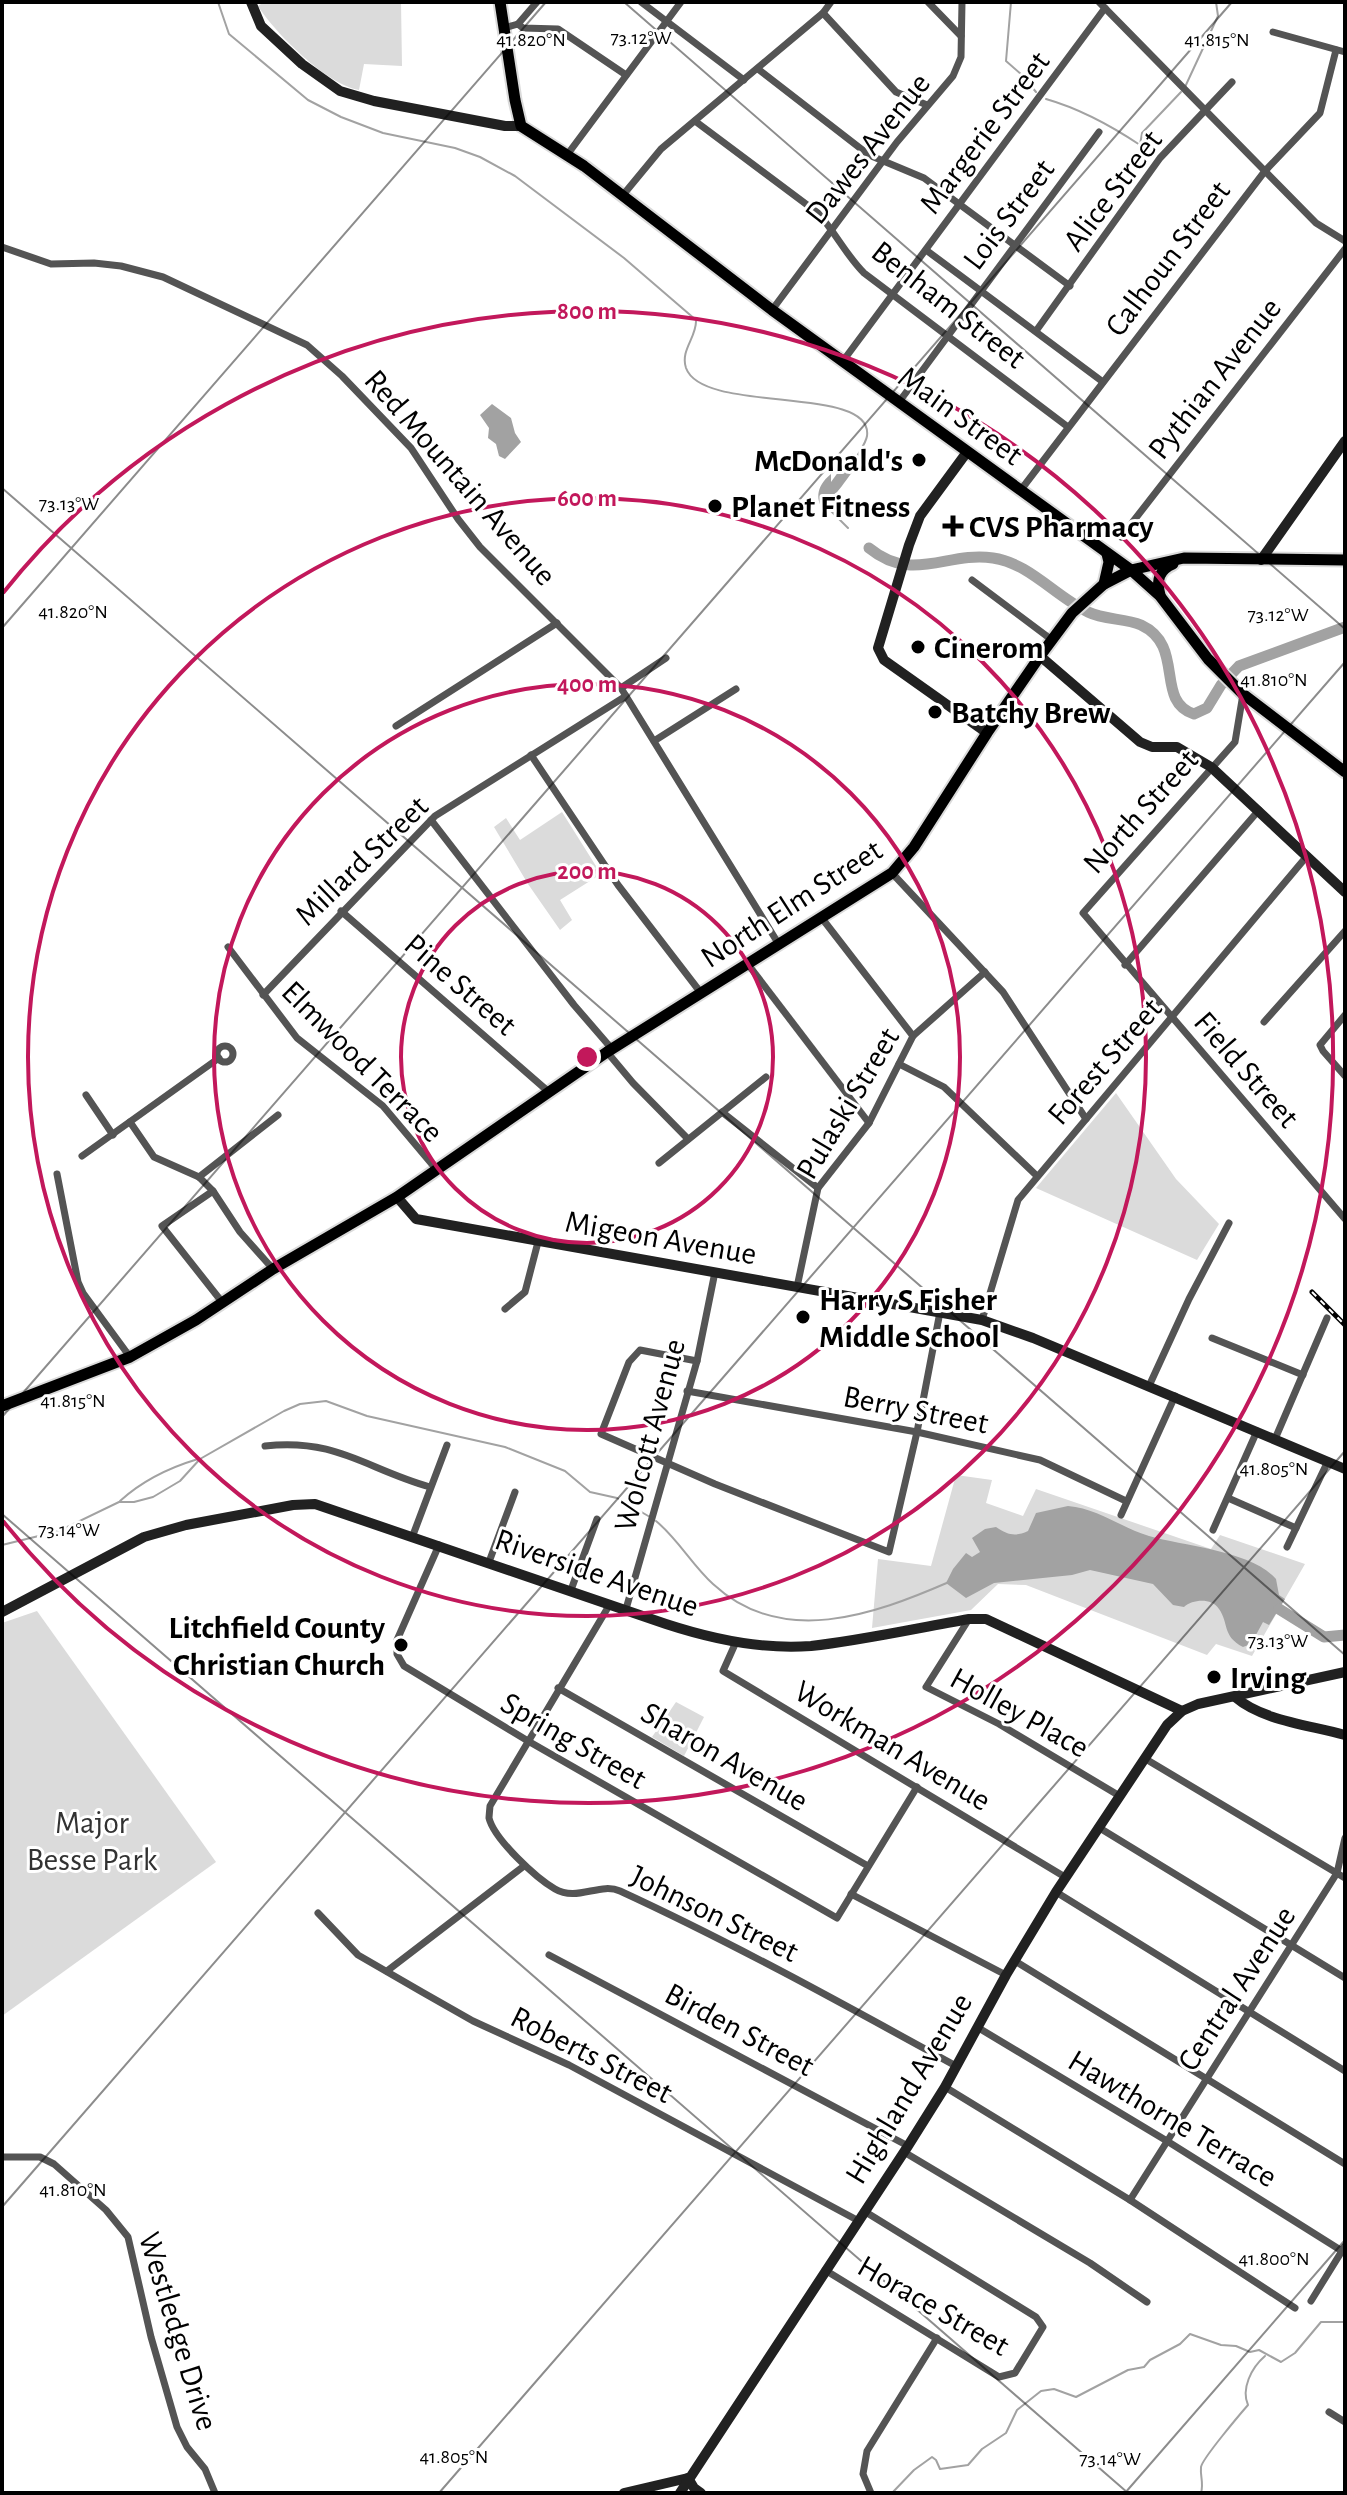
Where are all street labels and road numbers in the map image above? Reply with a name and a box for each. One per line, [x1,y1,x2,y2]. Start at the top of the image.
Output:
street label: Margerie Street [914,46,1056,220]
street label: Dawes Avenue [799,67,936,230]
street label: Alice Street [1057,124,1168,257]
street label: Lois Street [957,154,1060,276]
street label: Calhoun Street [1099,175,1236,342]
street label: Benham Street [865,235,1031,374]
street label: Pythian Avenue [1142,292,1287,465]
street label: Main Street [893,360,1028,471]
street label: Red Mountain Avenue [358,364,562,591]
street label: North Street [1077,744,1204,880]
street label: Millard Street [289,790,434,932]
street label: North Elm Street [695,834,888,974]
street label: Pine Street [398,928,522,1042]
street label: Elmwood Terrace [276,975,449,1148]
street label: Forest Street [1042,992,1168,1131]
street label: Field Street [1188,1006,1305,1134]
street label: Pulaski Street [790,1022,905,1185]
street label: Migeon Avenue [563,1205,759,1271]
street label: Wolcott Avenue [609,1336,691,1535]
street label: Berry Street [841,1380,991,1440]
street label: Riverside Avenue [491,1523,703,1623]
street label: Holley Place [945,1662,1094,1764]
street label: Workman Avenue [789,1675,996,1817]
street label: Spring Street [495,1687,652,1795]
street label: Sharon Avenue [636,1696,813,1817]
street label: Johnson Street [626,1860,803,1968]
street label: Central Avenue [1172,1901,1302,2076]
street label: Birden Street [660,1977,819,2082]
street label: Highland Avenue [840,1988,978,2189]
street label: Roberts Street [506,2001,677,2109]
street label: Hawthorne Terrace [1063,2044,1282,2194]
street label: Westledge Drive [133,2228,223,2434]
street label: Horace Street [852,2250,1015,2362]

